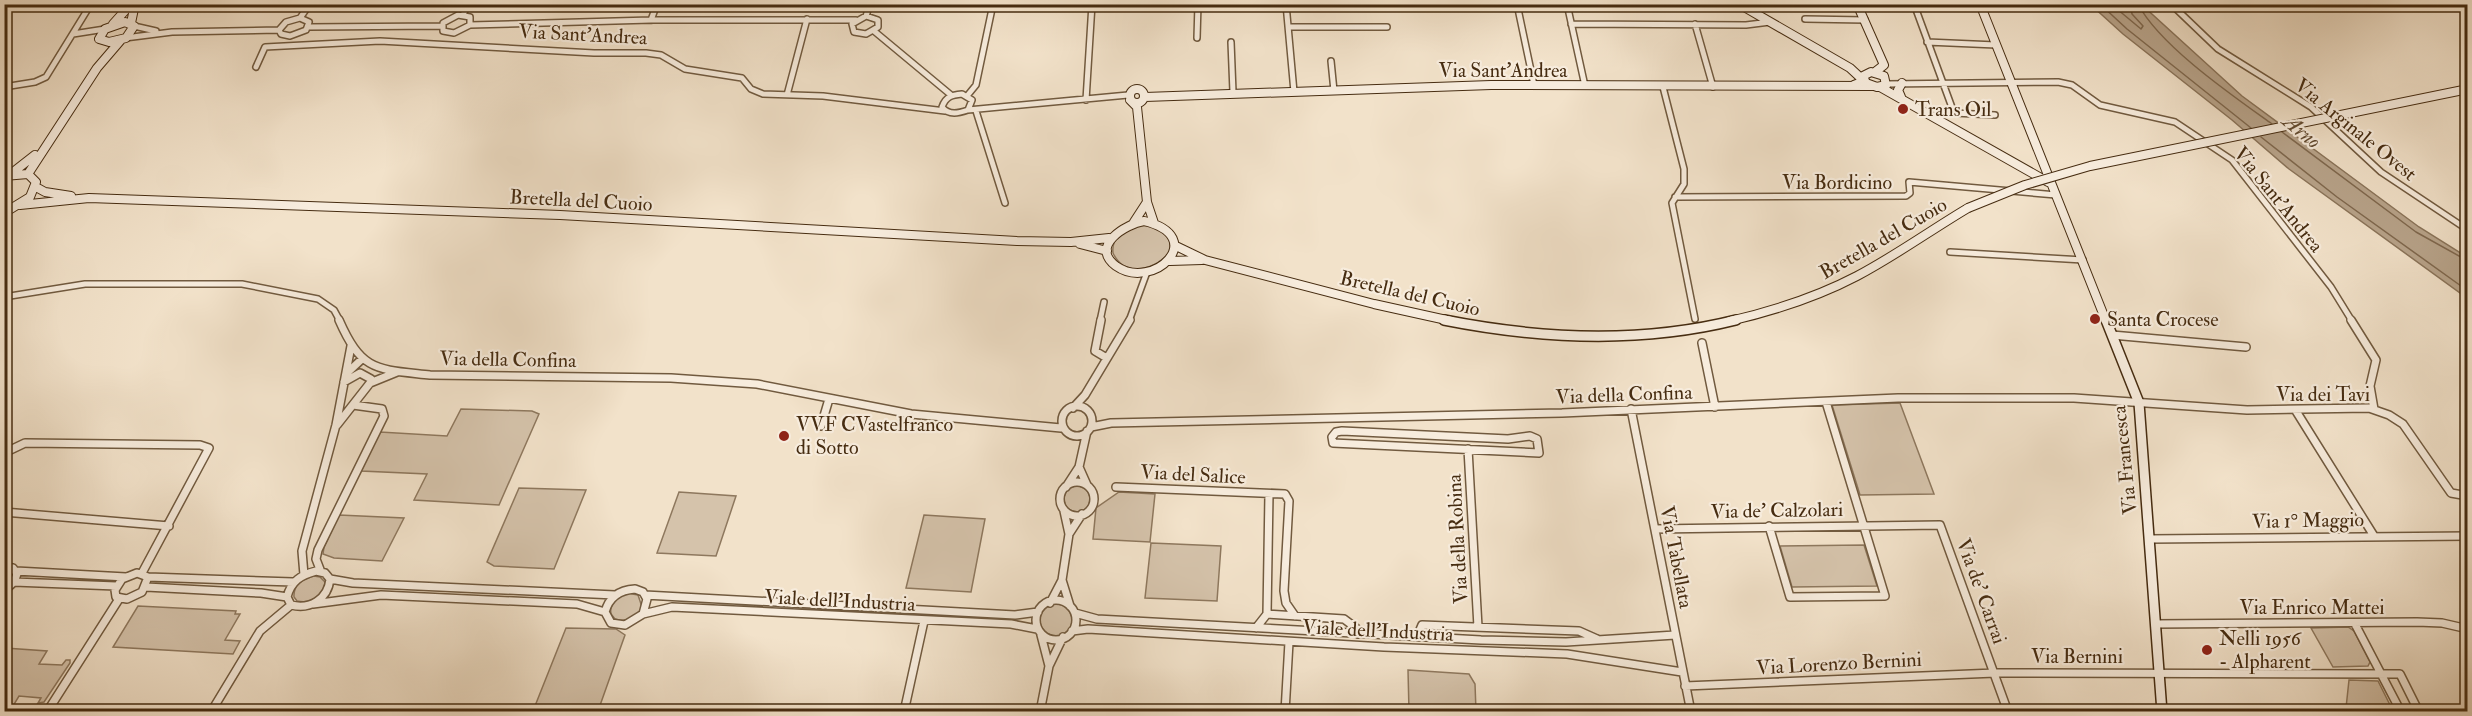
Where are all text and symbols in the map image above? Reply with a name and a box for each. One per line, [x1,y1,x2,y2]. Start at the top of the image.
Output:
street label: Via Sant'Andrea [518,19,649,50]
street label: Via Sant'Andrea [1439,58,1568,83]
street label: Via Arginale Ovest [2290,73,2422,187]
place label: Trans Oil [1915,97,1991,122]
marker: Trans Oil [1896,102,1910,116]
water label: Arno [2276,107,2326,155]
street label: Via Sant'Andrea [2228,141,2329,258]
street label: Via Bordicino [1782,170,1892,195]
street label: Bretella del Cuoio [509,184,653,217]
street label: Bretella del Cuoio [1815,192,1951,285]
street label: Bretella del Cuoio [1337,265,1482,322]
place label: Santa Crocese [2107,307,2219,332]
marker: Santa Crocese [2088,312,2102,326]
street label: Via della Confina [439,346,577,373]
street label: Via della Confina [1555,380,1694,409]
street label: Via dei Tavi [2276,382,2370,407]
street label: Via Francesca [2106,403,2143,516]
place label: VVF CVastelfranco di Sotto [796,412,953,460]
marker: VVF CVastelfranco di Sotto [777,429,791,443]
street label: Via del Salice [1140,459,1246,490]
street label: Via della Robina [1442,473,1473,605]
street label: Via de’ Calzolari [1711,497,1843,524]
street label: Via Tabellata [1654,504,1699,611]
street label: Via 1° Maggio [2252,507,2364,534]
street label: Via de’ Carrai [1951,535,2012,647]
street label: Viale dell'Industria [764,584,917,617]
street label: Via Enrico Mattei [2239,595,2385,620]
street label: Viale dell'Industria [1302,614,1455,647]
place label: Nelli 1956 - Alpharent [2219,626,2311,675]
marker: Nelli 1956 - Alpharent [2200,643,2214,657]
street label: Via Bernini [2031,644,2123,669]
street label: Via Lorenzo Bernini [1756,647,1922,680]

